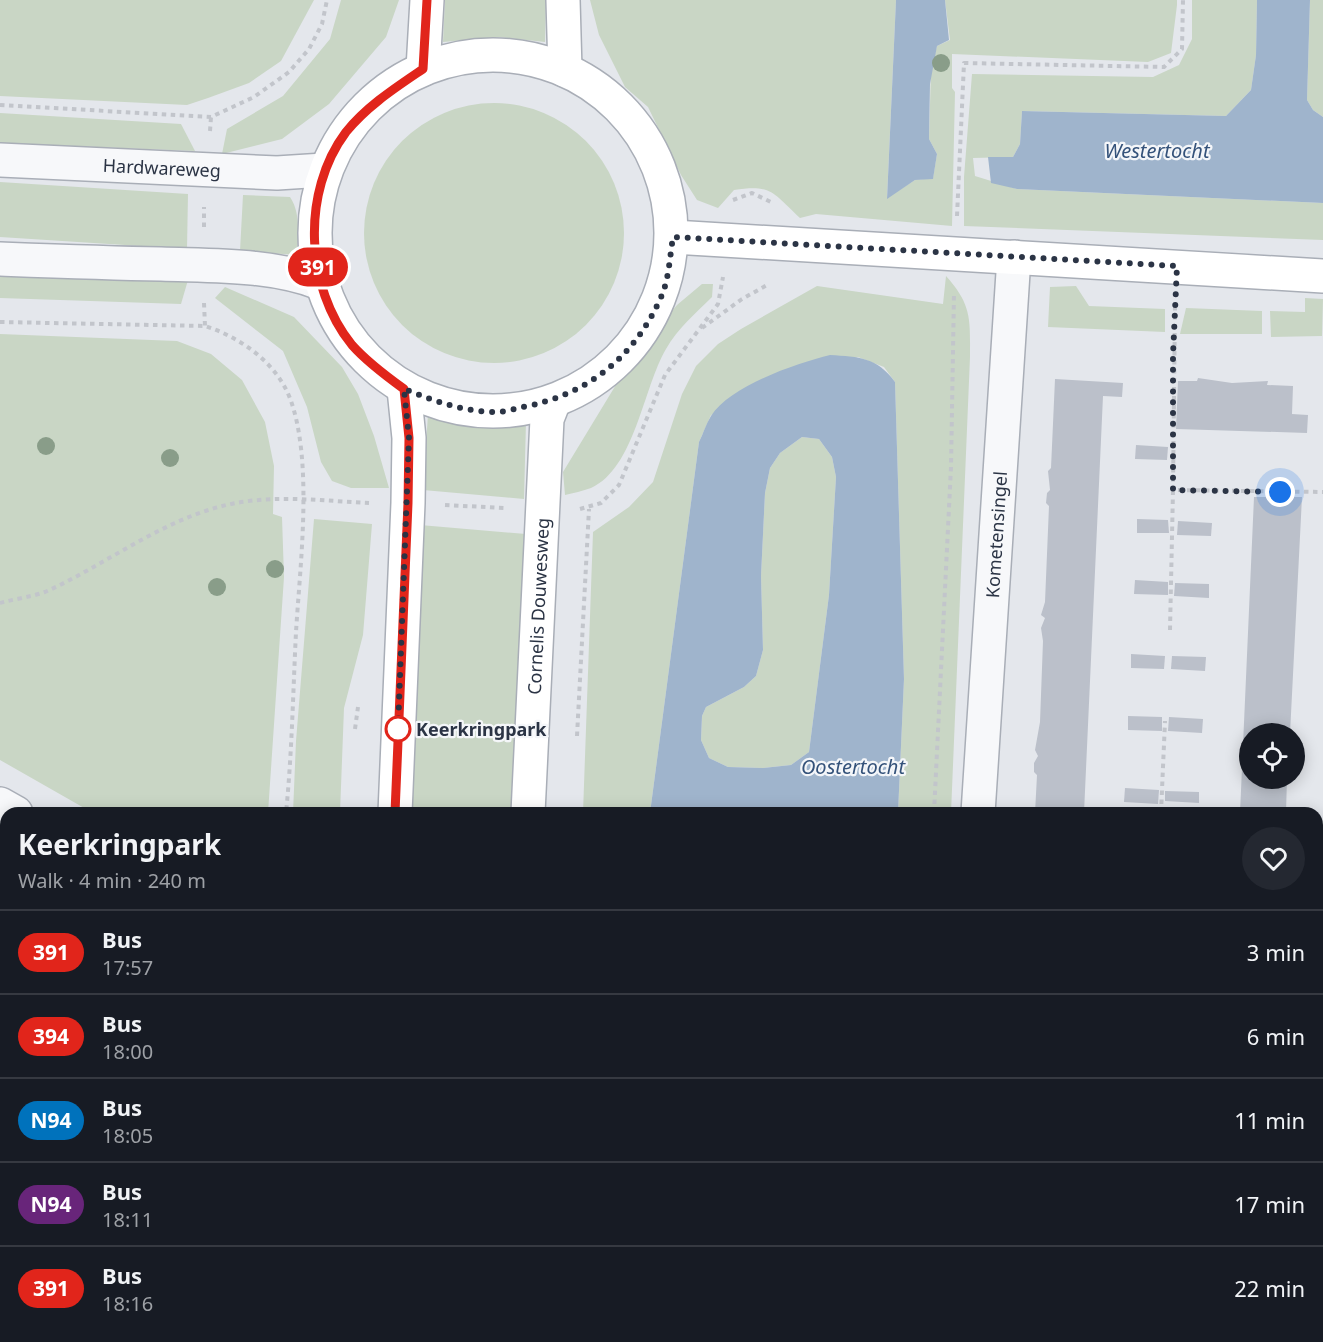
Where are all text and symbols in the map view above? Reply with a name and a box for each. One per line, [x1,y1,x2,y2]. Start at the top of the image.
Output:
water label: Westertocht [1104,137,1211,164]
street label: Hardwareweg [102,153,221,182]
line badge: 391 [284,248,352,286]
text: 391 [300,253,336,281]
street label: Kometensingel [980,470,1012,599]
your location [1265,477,1295,507]
street label: Cornelis Douwesweg [522,517,554,695]
marker: Keerkringpark [385,716,411,742]
place label: Keerkringpark [416,717,547,741]
map controls [1239,723,1305,789]
button: locate [1239,723,1305,789]
water label: Oostertocht [801,753,906,780]
text: Keerkringpark [18,825,221,863]
button: heart [1242,827,1305,890]
text: Walk · 4 min · 240 m [18,867,206,894]
text: Bus [102,924,142,954]
text: 3 min [1247,937,1305,967]
text: 391 [33,938,69,966]
text: 17:57 [102,954,153,981]
text: Bus [102,1008,142,1038]
text: 6 min [1247,1021,1305,1051]
text: 394 [33,1022,69,1050]
text: 18:00 [102,1038,153,1065]
text: Bus [102,1092,142,1122]
text: 11 min [1234,1105,1305,1135]
text: N94 [30,1106,72,1134]
text: 18:05 [102,1122,153,1149]
text: Bus [102,1176,142,1206]
text: 17 min [1234,1189,1305,1219]
text: N94 [30,1190,72,1218]
text: 18:11 [102,1206,153,1233]
text: Bus [102,1260,142,1290]
text: 22 min [1234,1273,1305,1303]
text: 391 [33,1274,69,1302]
text: 18:16 [102,1290,153,1317]

